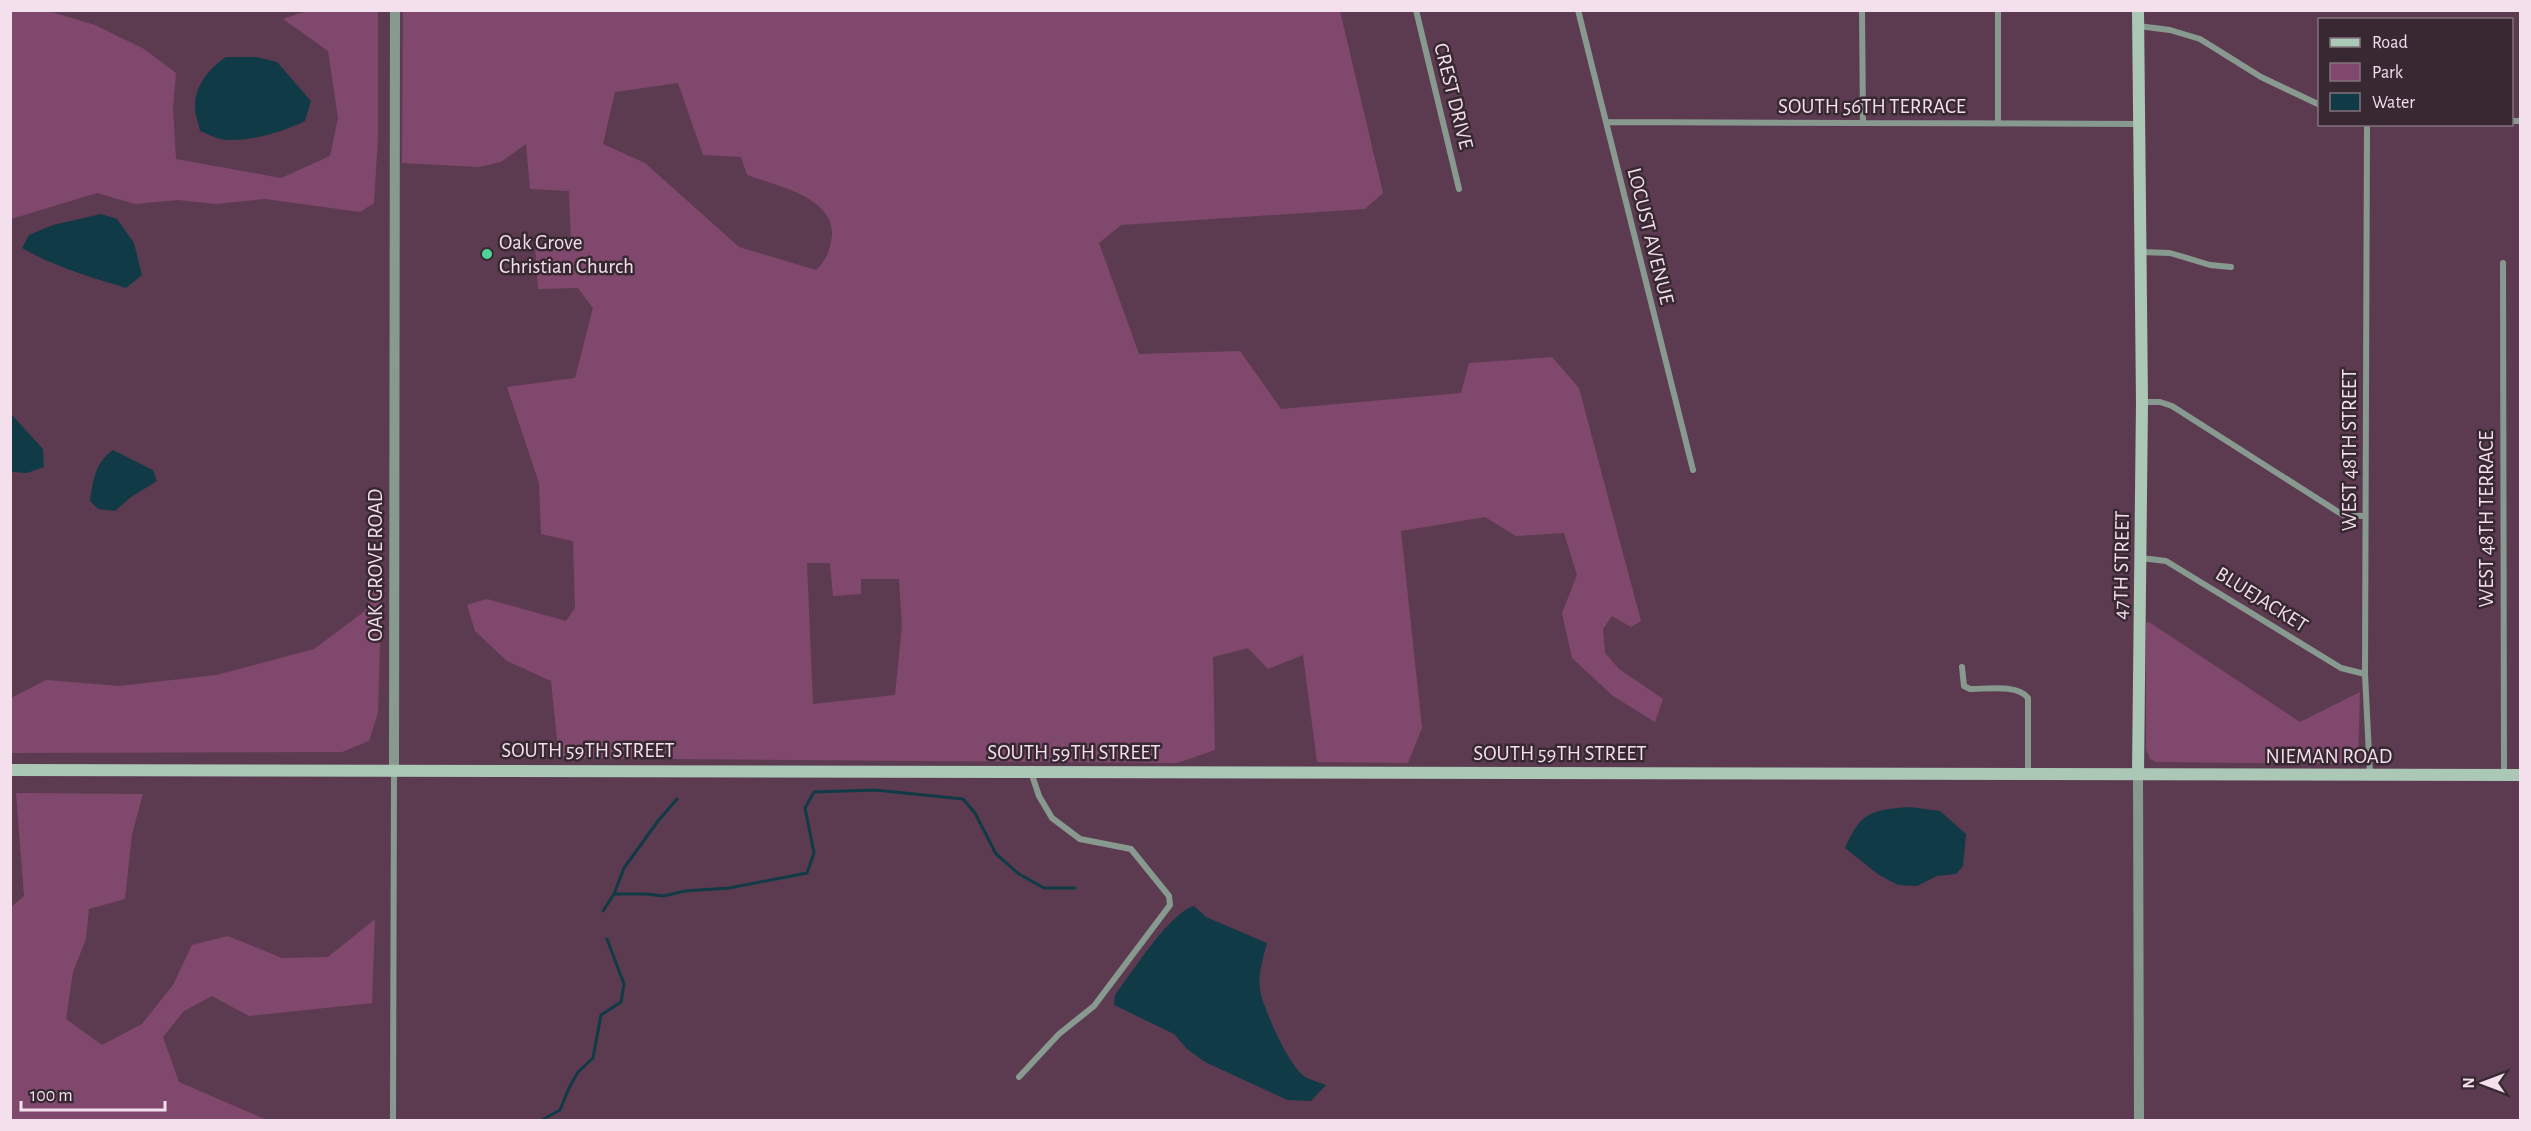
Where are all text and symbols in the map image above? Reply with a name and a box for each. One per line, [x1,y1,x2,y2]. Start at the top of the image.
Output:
legend [2318,18,2513,126]
text: Road [2372,34,2408,52]
street label: CREST DRIVE [1430,41,1477,151]
text: Park [2372,64,2404,82]
text: Water [2372,94,2415,112]
street label: SOUTH 56TH TERRACE [1778,96,1966,117]
street label: LOCUST AVENUE [1623,166,1678,307]
place label: Oak Grove Christian Church [499,232,634,277]
marker: Oak Grove Christian Church [480,247,494,261]
street label: WEST 48TH STREET [2339,369,2360,531]
street label: WEST 48TH TERRACE [2476,431,2497,608]
street label: OAK GROVE ROAD [365,489,386,641]
street label: 47TH STREET [2110,510,2133,620]
street label: BLUEJACKET [2212,563,2312,636]
street label: SOUTH 59TH STREET [501,740,675,761]
street label: SOUTH 59TH STREET [987,742,1161,763]
street label: SOUTH 59TH STREET [1473,743,1647,764]
street label: NIEMAN ROAD [2266,746,2392,767]
north arrow [2453,1053,2513,1113]
scale bar [21,1074,165,1112]
text: N [2461,1077,2477,1089]
text: 100 m [30,1087,73,1105]

